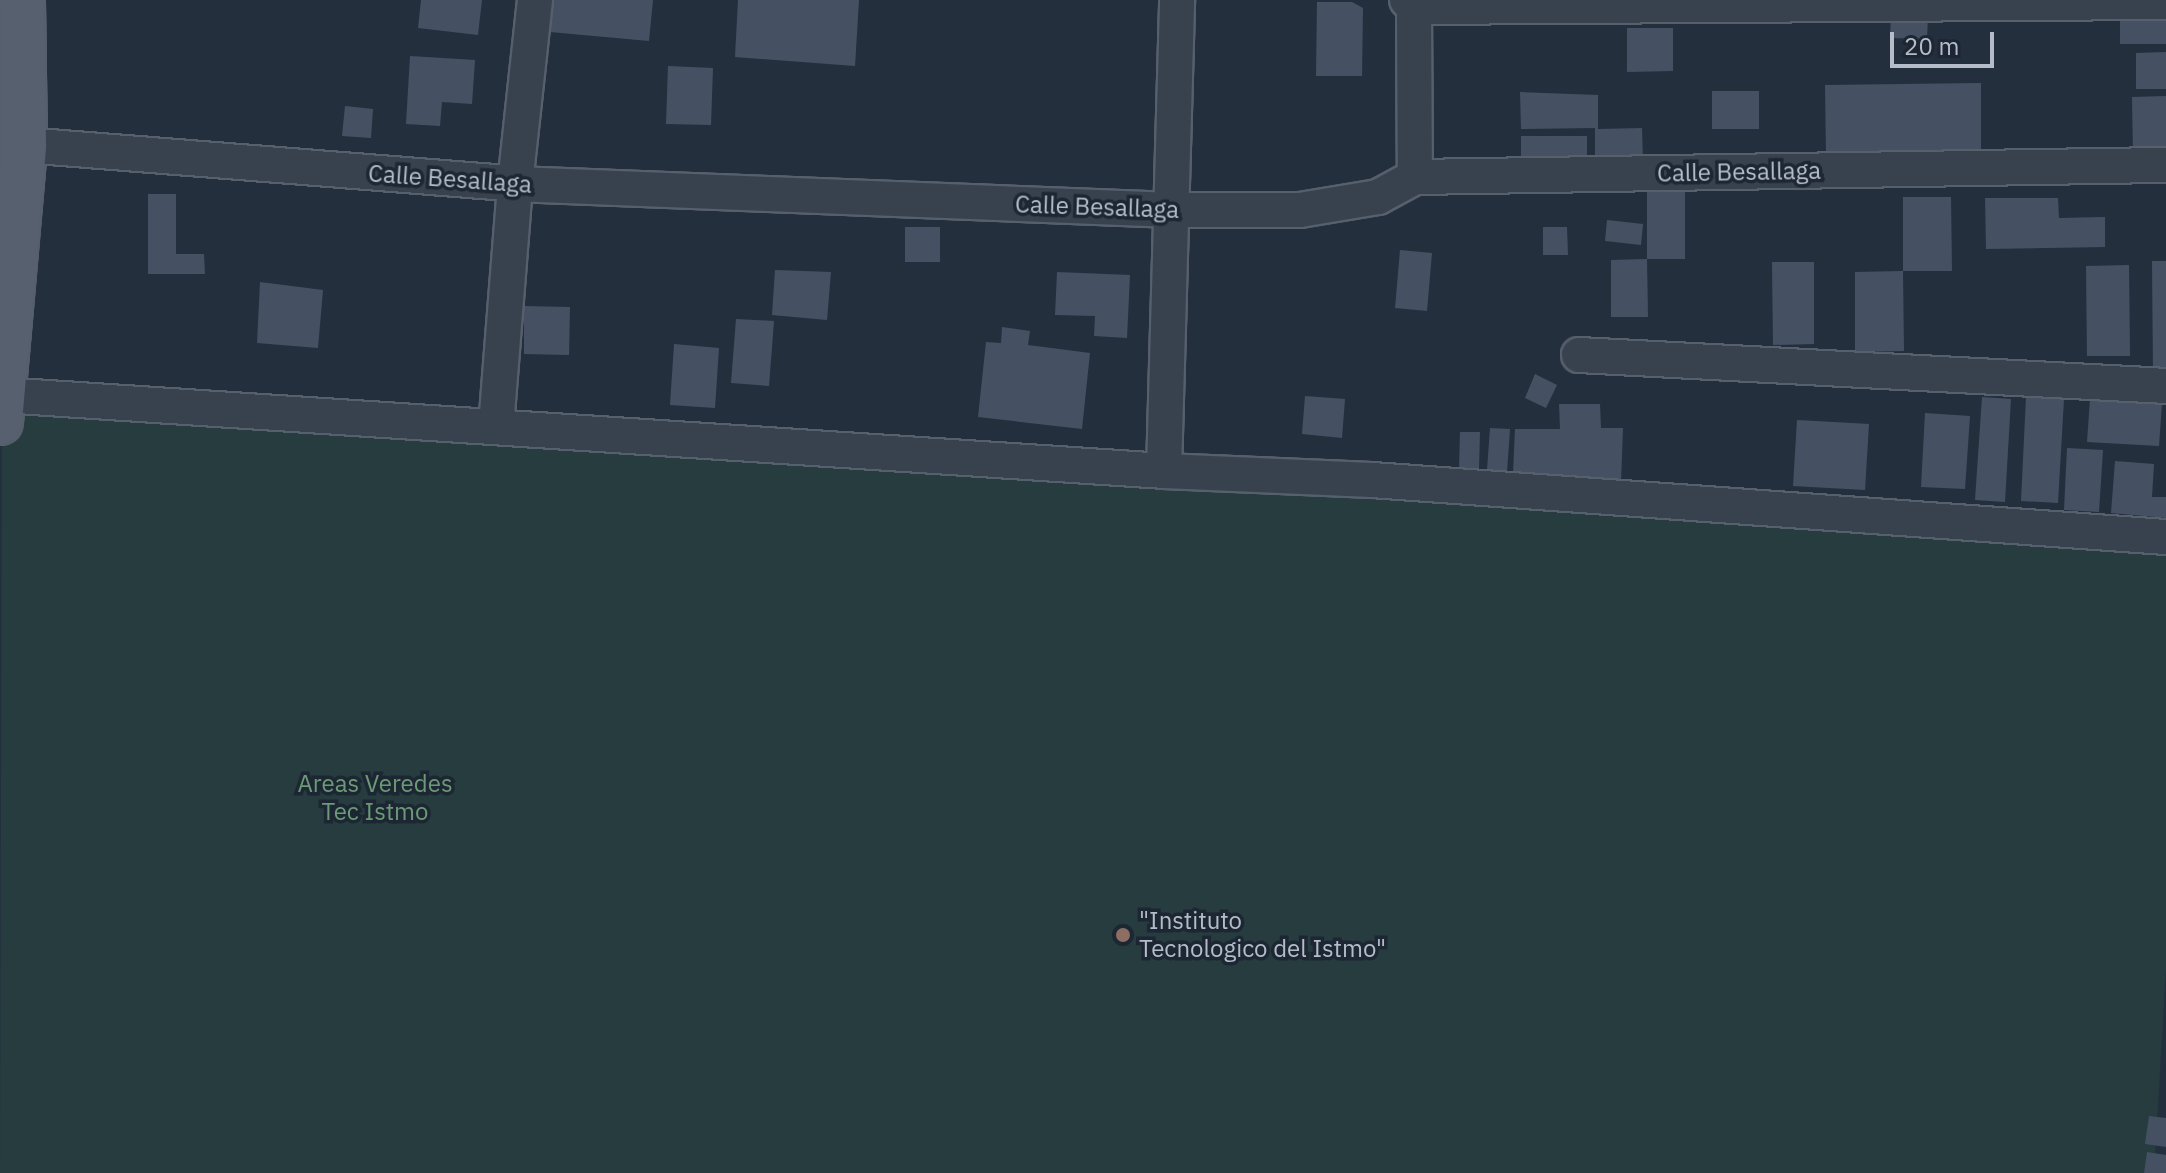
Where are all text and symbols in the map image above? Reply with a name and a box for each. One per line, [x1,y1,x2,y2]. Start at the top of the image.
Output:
scale bar [1894,16,1998,66]
text: 20 m [1904,30,1959,62]
street label: Calle Besallaga [1657,156,1821,188]
street label: Calle Besallaga [367,159,533,199]
street label: Calle Besallaga [1015,190,1179,224]
park label: Areas Veredes Tec Istmo [297,770,453,826]
place label: "Instituto Tecnologico del Istmo" [1139,907,1386,963]
marker: "Instituto Tecnologico del Istmo" [1114,926,1132,944]

